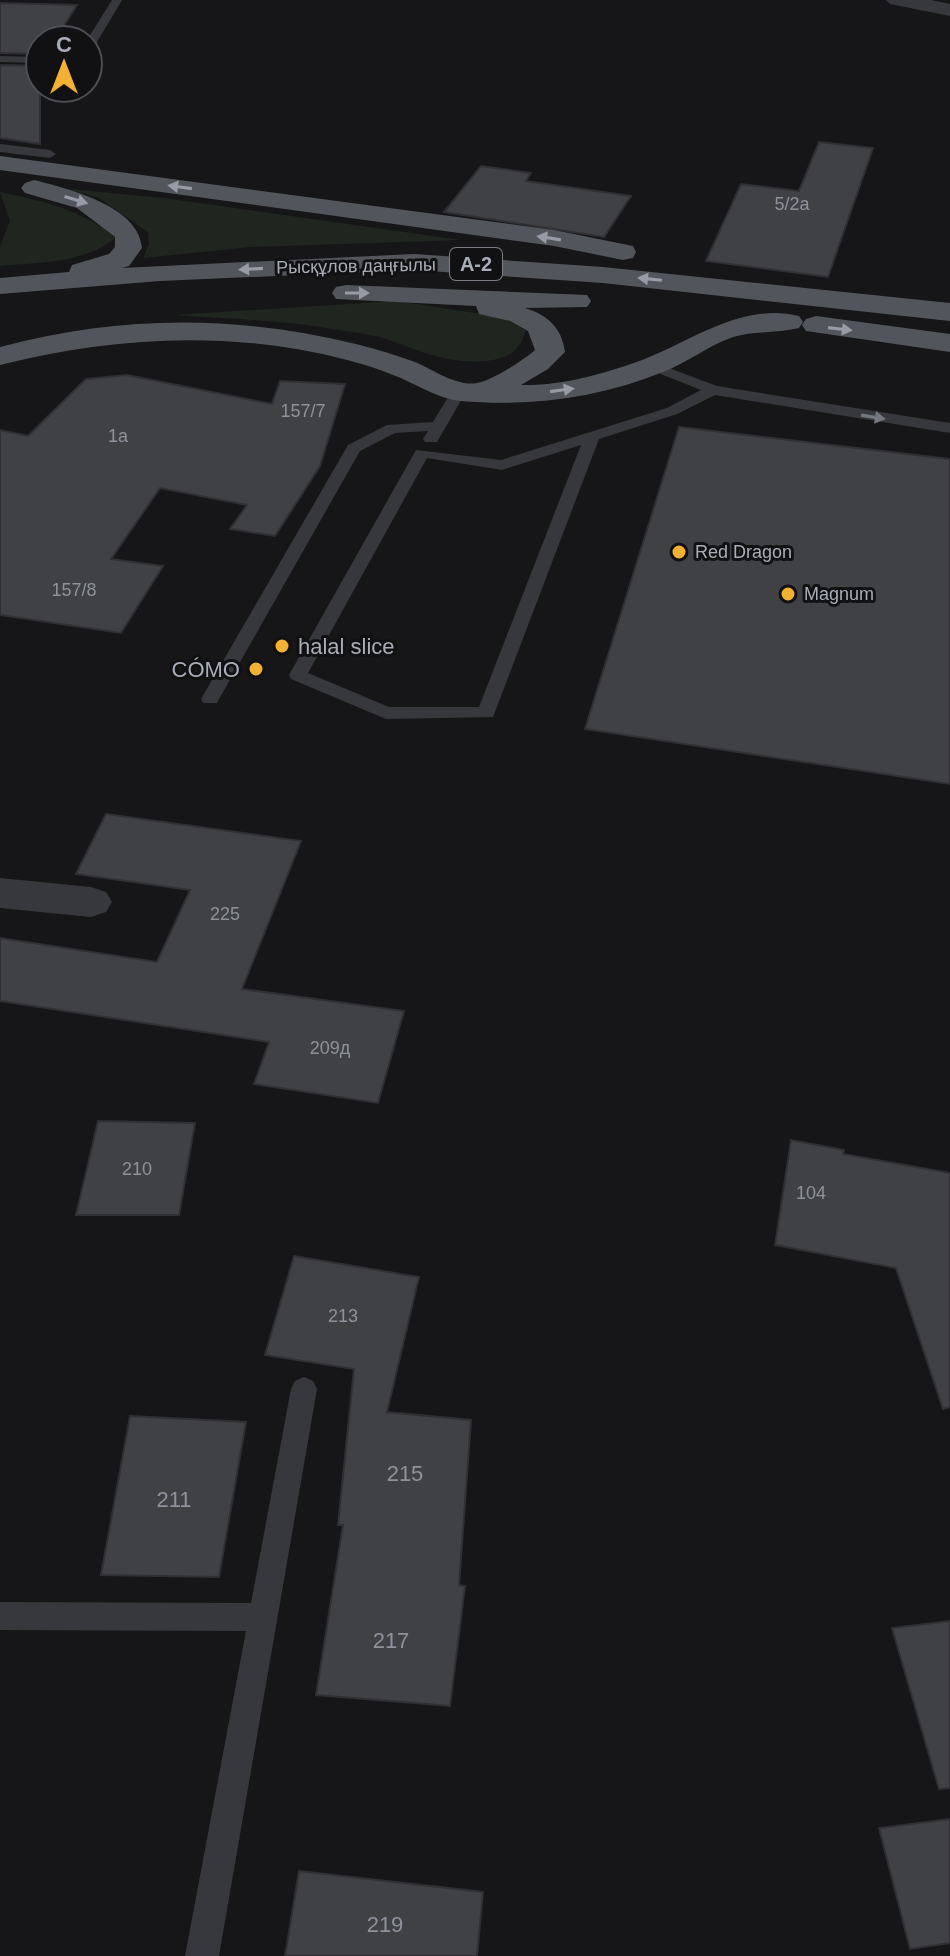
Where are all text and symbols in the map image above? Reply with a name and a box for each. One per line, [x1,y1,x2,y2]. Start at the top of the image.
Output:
north arrow [24,24,104,104]
text: С [56,32,72,57]
one-way arrow [167,180,192,193]
house number: 5/2а [774,194,810,214]
one-way arrow [64,195,88,207]
one-way arrow [536,231,561,244]
road number: A-2 [450,248,502,280]
street label: Рысқұлов даңғылы [276,255,436,277]
one-way arrow [238,262,263,275]
one-way arrow [637,273,662,286]
one-way arrow [345,287,370,299]
one-way arrow [828,322,853,335]
one-way arrow [549,383,574,396]
house number: 157/7 [280,401,326,421]
one-way arrow [861,411,886,424]
house number: 1а [108,426,129,446]
place label: Red Dragon [695,542,792,562]
marker: Red Dragon [670,543,688,561]
house number: 157/8 [51,580,97,600]
place label: Magnum [804,584,874,604]
marker: Magnum [779,585,797,603]
place label: halal slice [298,634,395,659]
marker: halal slice [273,637,291,655]
place label: CÓMO [172,657,240,682]
marker: CÓMO [247,660,265,678]
house number: 225 [210,904,240,924]
house number: 209д [310,1038,351,1058]
house number: 210 [122,1159,152,1179]
house number: 104 [796,1183,826,1203]
house number: 213 [328,1306,358,1326]
house number: 215 [387,1461,423,1486]
house number: 211 [156,1487,192,1512]
house number: 217 [373,1628,409,1653]
house number: 219 [367,1912,403,1937]

